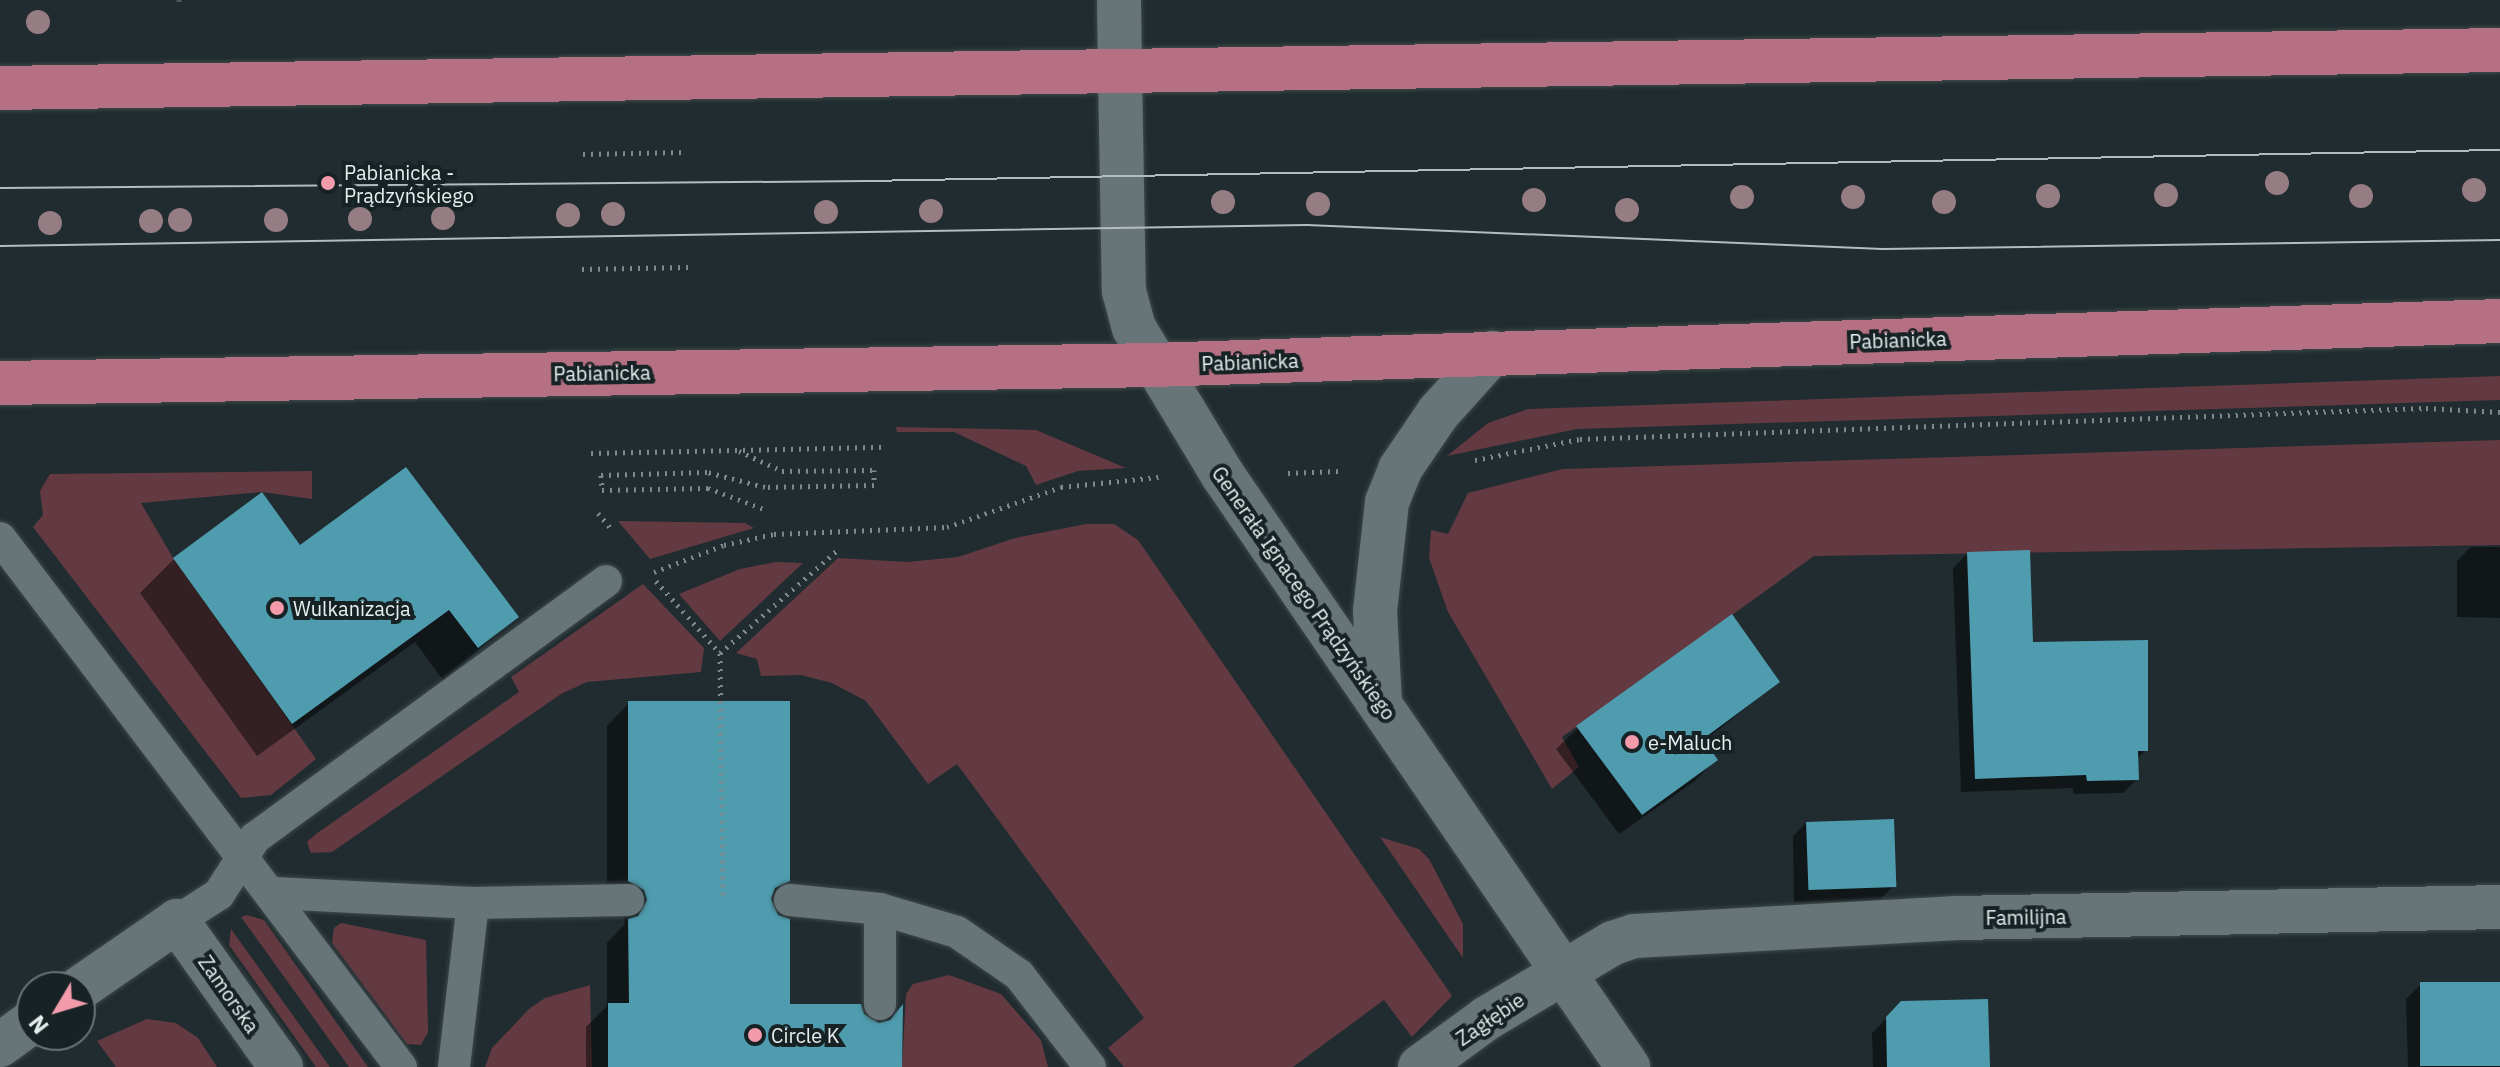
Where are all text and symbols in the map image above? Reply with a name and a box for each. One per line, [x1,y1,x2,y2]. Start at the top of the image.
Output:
place label: Pabianicka - Prądzyńskiego [344,160,474,207]
marker: Pabianicka - Prądzyńskiego [319,174,337,192]
street label: Pabianicka [1849,326,1947,354]
street label: Pabianicka [1201,348,1299,376]
street label: Pabianicka [553,360,651,386]
street label: Generała Ignacego Prądzyńskiego [1207,462,1401,724]
place label: Wulkanizacja [293,596,411,620]
marker: Wulkanizacja [268,599,286,617]
place label: e-Maluch [1648,730,1732,754]
marker: e-Maluch [1623,733,1641,751]
street label: Familijna [1985,904,2067,930]
street label: Zamorska [194,951,264,1037]
north arrow [16,971,96,1051]
street label: Zagłębie [1451,988,1529,1050]
text: N [22,1010,55,1040]
place label: Circle K [771,1023,840,1047]
marker: Circle K [746,1026,764,1044]

